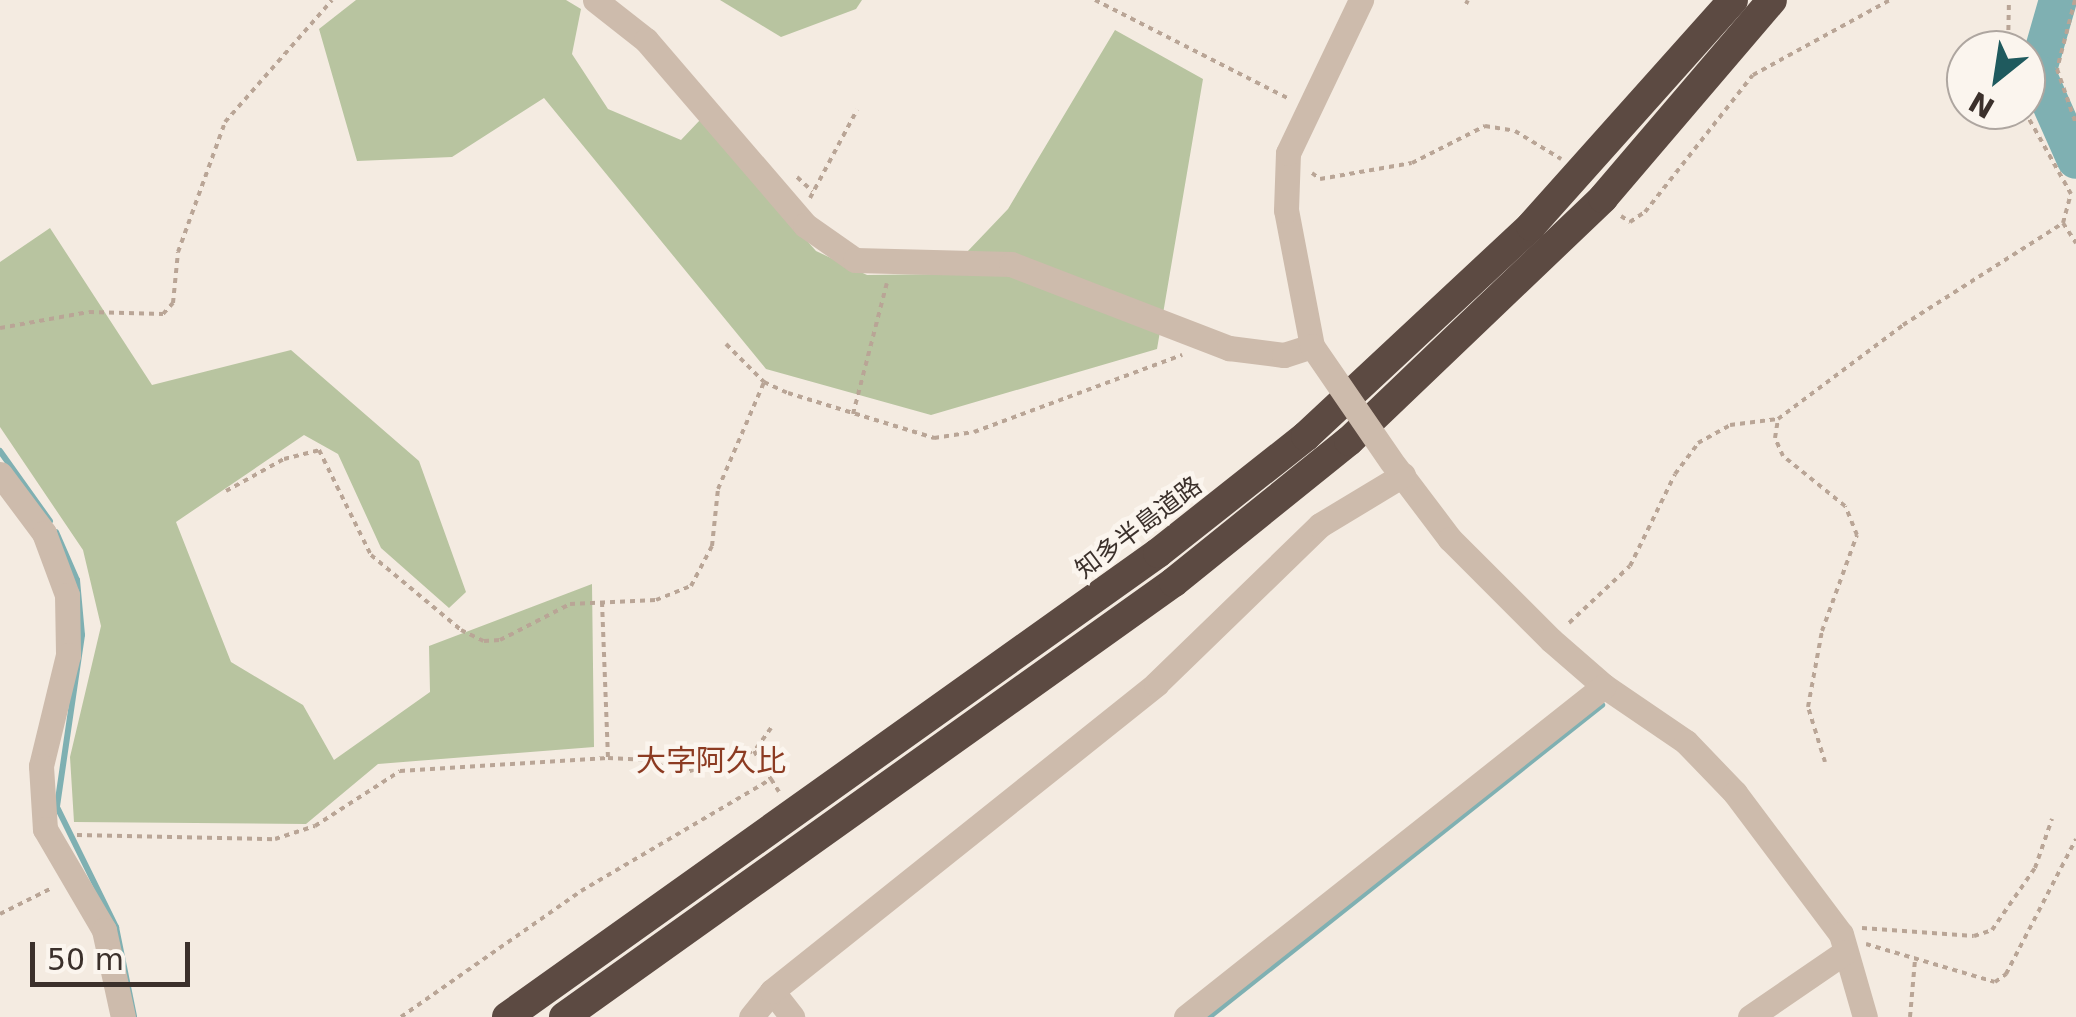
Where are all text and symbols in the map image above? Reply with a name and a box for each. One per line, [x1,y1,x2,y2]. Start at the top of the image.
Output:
north arrow [1946,30,2046,130]
text: N [1963,85,2000,125]
street label: 知多半島道路 [1070,471,1208,585]
district label: 大字阿久比 [636,743,786,779]
scale bar [35,922,195,984]
text: 50 m [47,942,124,977]

